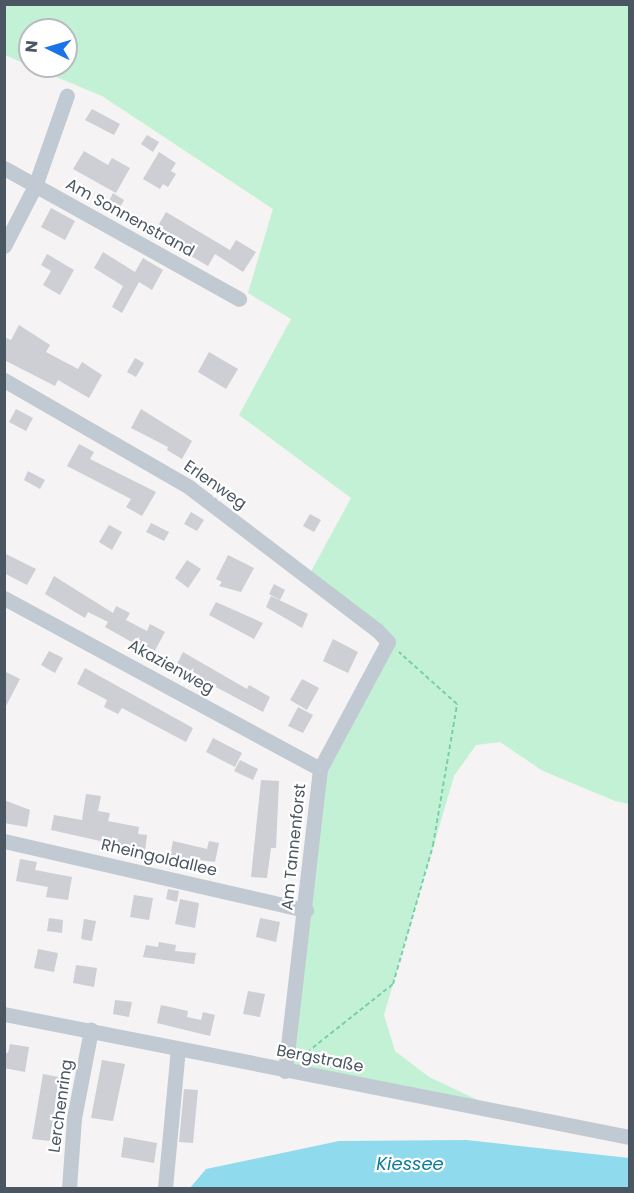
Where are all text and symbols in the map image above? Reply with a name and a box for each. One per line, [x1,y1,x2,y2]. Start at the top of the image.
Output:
north arrow [18,18,78,78]
text: N [20,40,44,54]
street label: Am Sonnenstrand [62,175,198,261]
street label: Erlenweg [180,456,250,514]
street label: Akazienweg [125,636,217,698]
street label: Am Tannenforst [278,783,310,911]
street label: Rheingoldallee [99,835,219,881]
street label: Bergstraße [275,1041,365,1077]
street label: Lerchenring [45,1058,77,1154]
water label: Kiessee [376,1153,444,1175]

